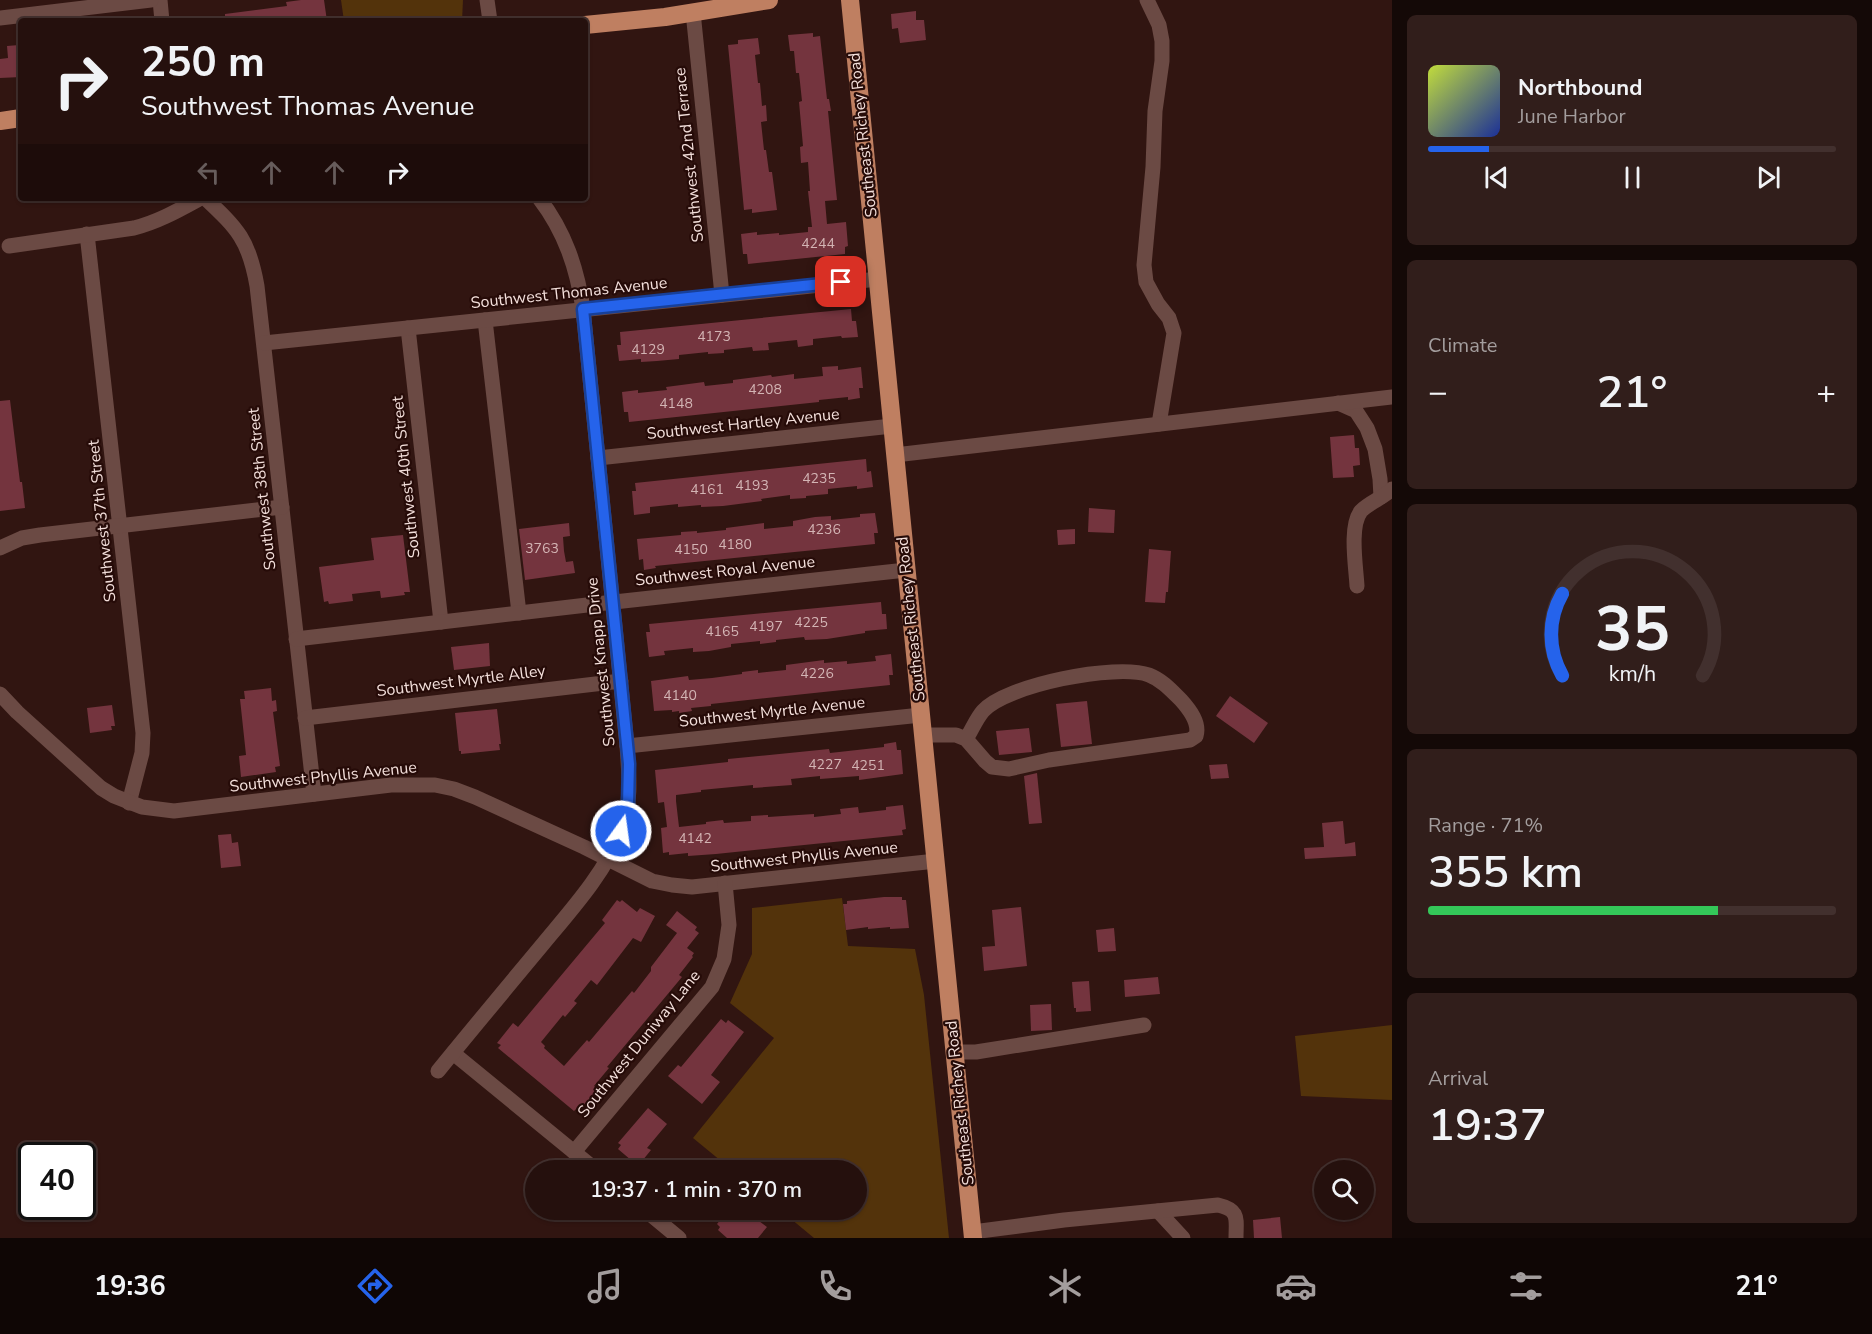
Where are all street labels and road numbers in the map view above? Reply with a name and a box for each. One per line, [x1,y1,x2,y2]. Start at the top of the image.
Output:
street label: Southeast Richey Road [843,51,883,219]
street label: Southwest 42nd Terrace [669,66,709,244]
street label: Southwest Thomas Avenue [470,272,668,314]
street label: Southwest 40th Street [386,394,425,559]
street label: Southwest Hartley Avenue [645,403,841,445]
street label: Southwest 38th Street [242,406,281,571]
street label: Southwest 37th Street [82,438,121,603]
street label: Southeast Richey Road [891,535,931,703]
street label: Southwest Royal Avenue [634,551,816,591]
street label: Southwest Knapp Drive [581,576,621,748]
street label: Southwest Myrtle Alley [375,660,548,702]
street label: Southwest Myrtle Avenue [678,691,866,733]
street label: Southwest Phyllis Avenue [228,756,418,798]
street label: Southwest Phyllis Avenue [709,836,899,878]
street label: Southwest Duniway Lane [573,966,705,1122]
street label: Southeast Richey Road [940,1019,980,1187]

